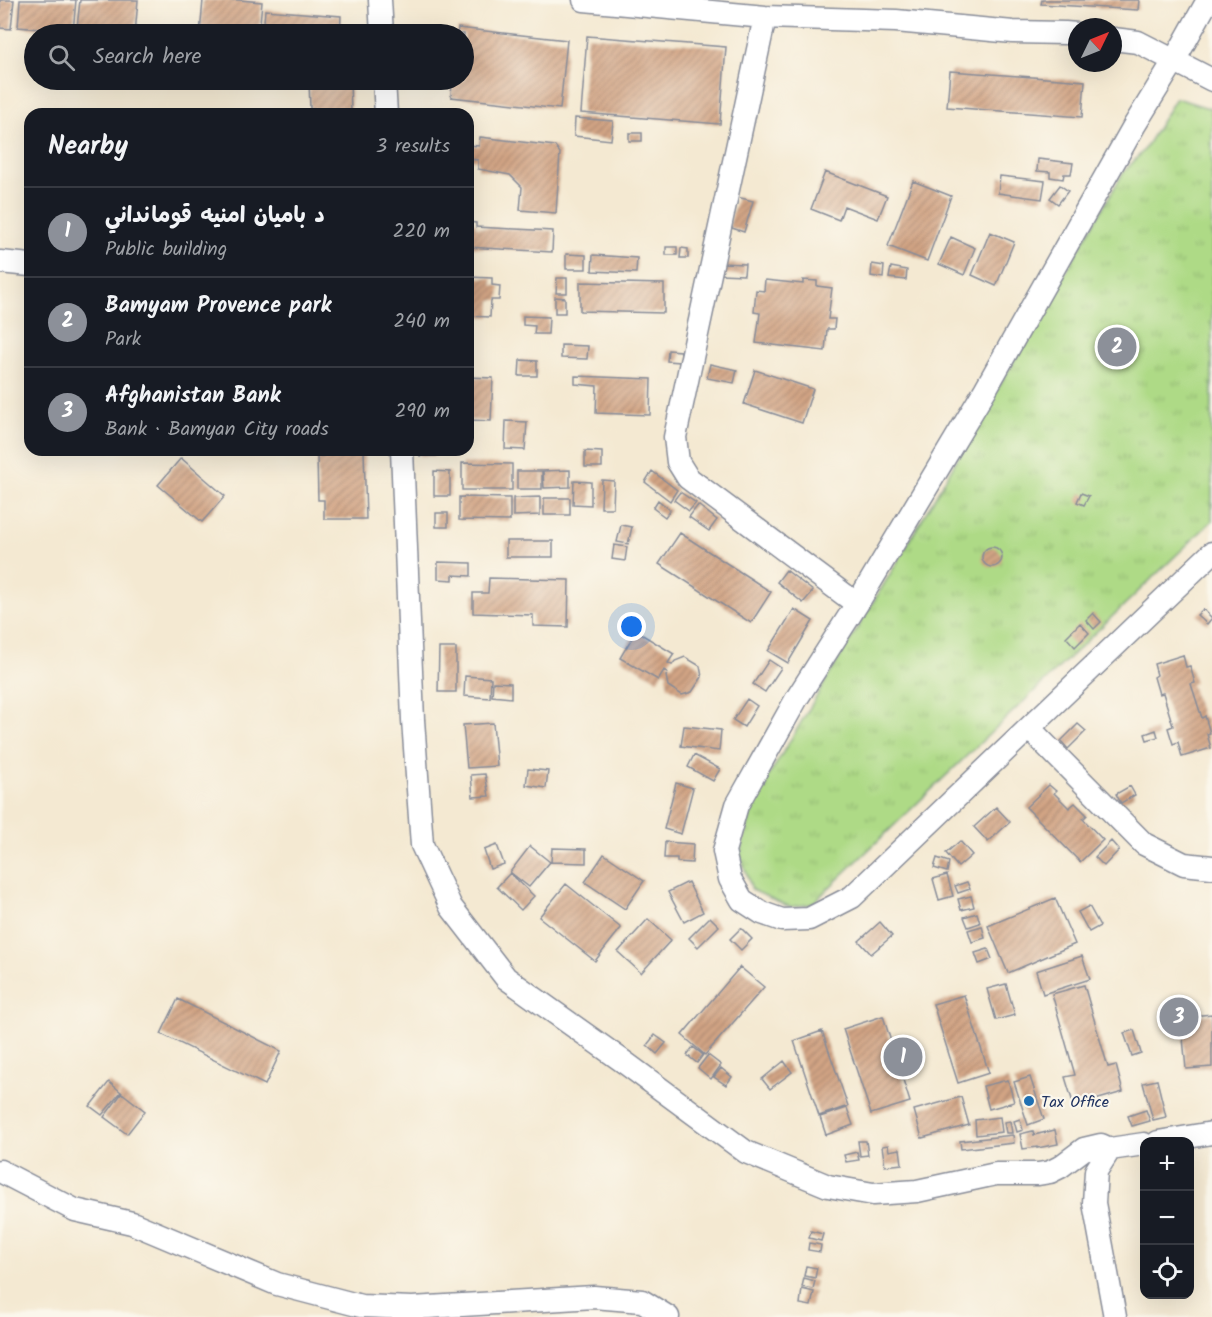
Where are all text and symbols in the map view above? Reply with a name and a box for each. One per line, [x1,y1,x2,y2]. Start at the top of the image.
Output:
north arrow [1068,18,1122,72]
search box [24,24,474,90]
text: Search here [93,40,201,75]
icon: search [45,41,78,74]
text: Nearby [48,126,128,168]
text: 3 results [376,131,450,163]
text: د بامیان امنیه قومانداني [105,199,325,234]
text: 1 [64,216,71,248]
text: 220 m [393,216,450,248]
text: Public building [105,234,227,266]
text: Bamyam Provence park [105,289,331,324]
text: 2 [62,306,73,338]
text: 240 m [393,306,450,338]
text: Park [105,324,141,356]
pin: 2 [1098,324,1136,370]
text: Afghanistan Bank [105,379,281,414]
text: 3 [62,396,73,428]
text: 290 m [395,396,450,428]
text: Bank · Bamyan City roads [105,414,329,446]
your location [617,612,646,641]
pin: 3 [1160,994,1198,1040]
pin: 1 [884,1034,922,1080]
place label: Tax Office [1041,1090,1109,1115]
marker: Tax Office [1022,1094,1036,1108]
map controls [1140,1137,1194,1299]
button: + [1140,1137,1194,1191]
button: − [1140,1191,1194,1245]
button: locate [1140,1245,1194,1299]

